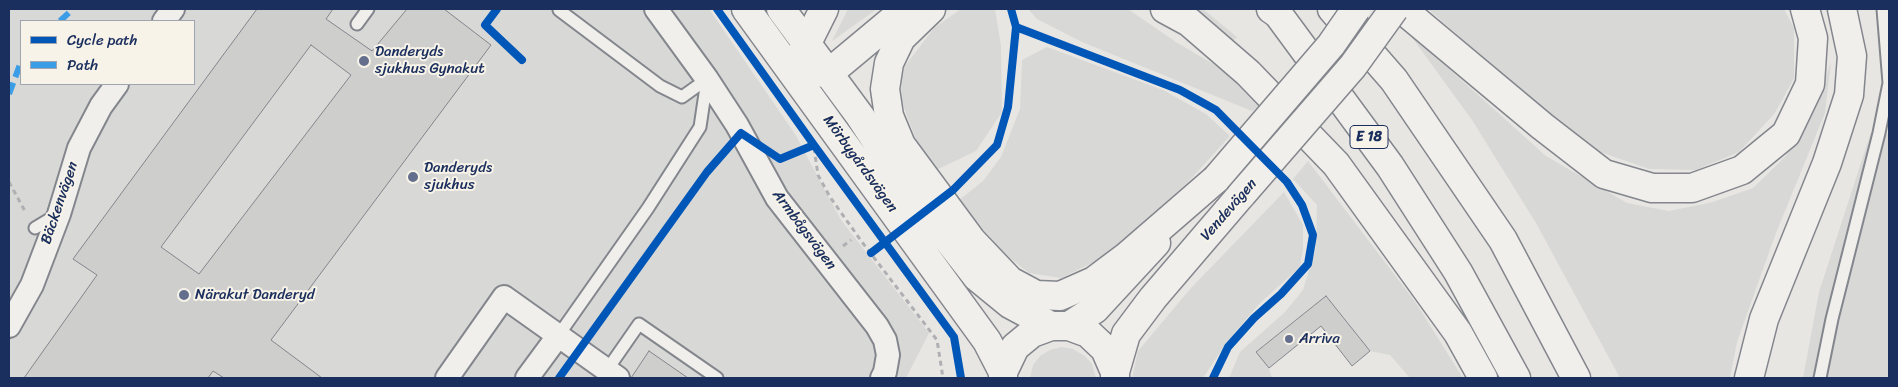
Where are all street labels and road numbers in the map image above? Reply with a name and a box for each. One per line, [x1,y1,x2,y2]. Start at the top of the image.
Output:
street label: Mörbygårdsvägen [819,112,901,216]
road number: E 18 [1350,125,1388,148]
street label: Bäckenvägen [37,159,83,247]
street label: Vendevägen [1197,175,1261,245]
street label: Armbågsvägen [768,186,840,274]

